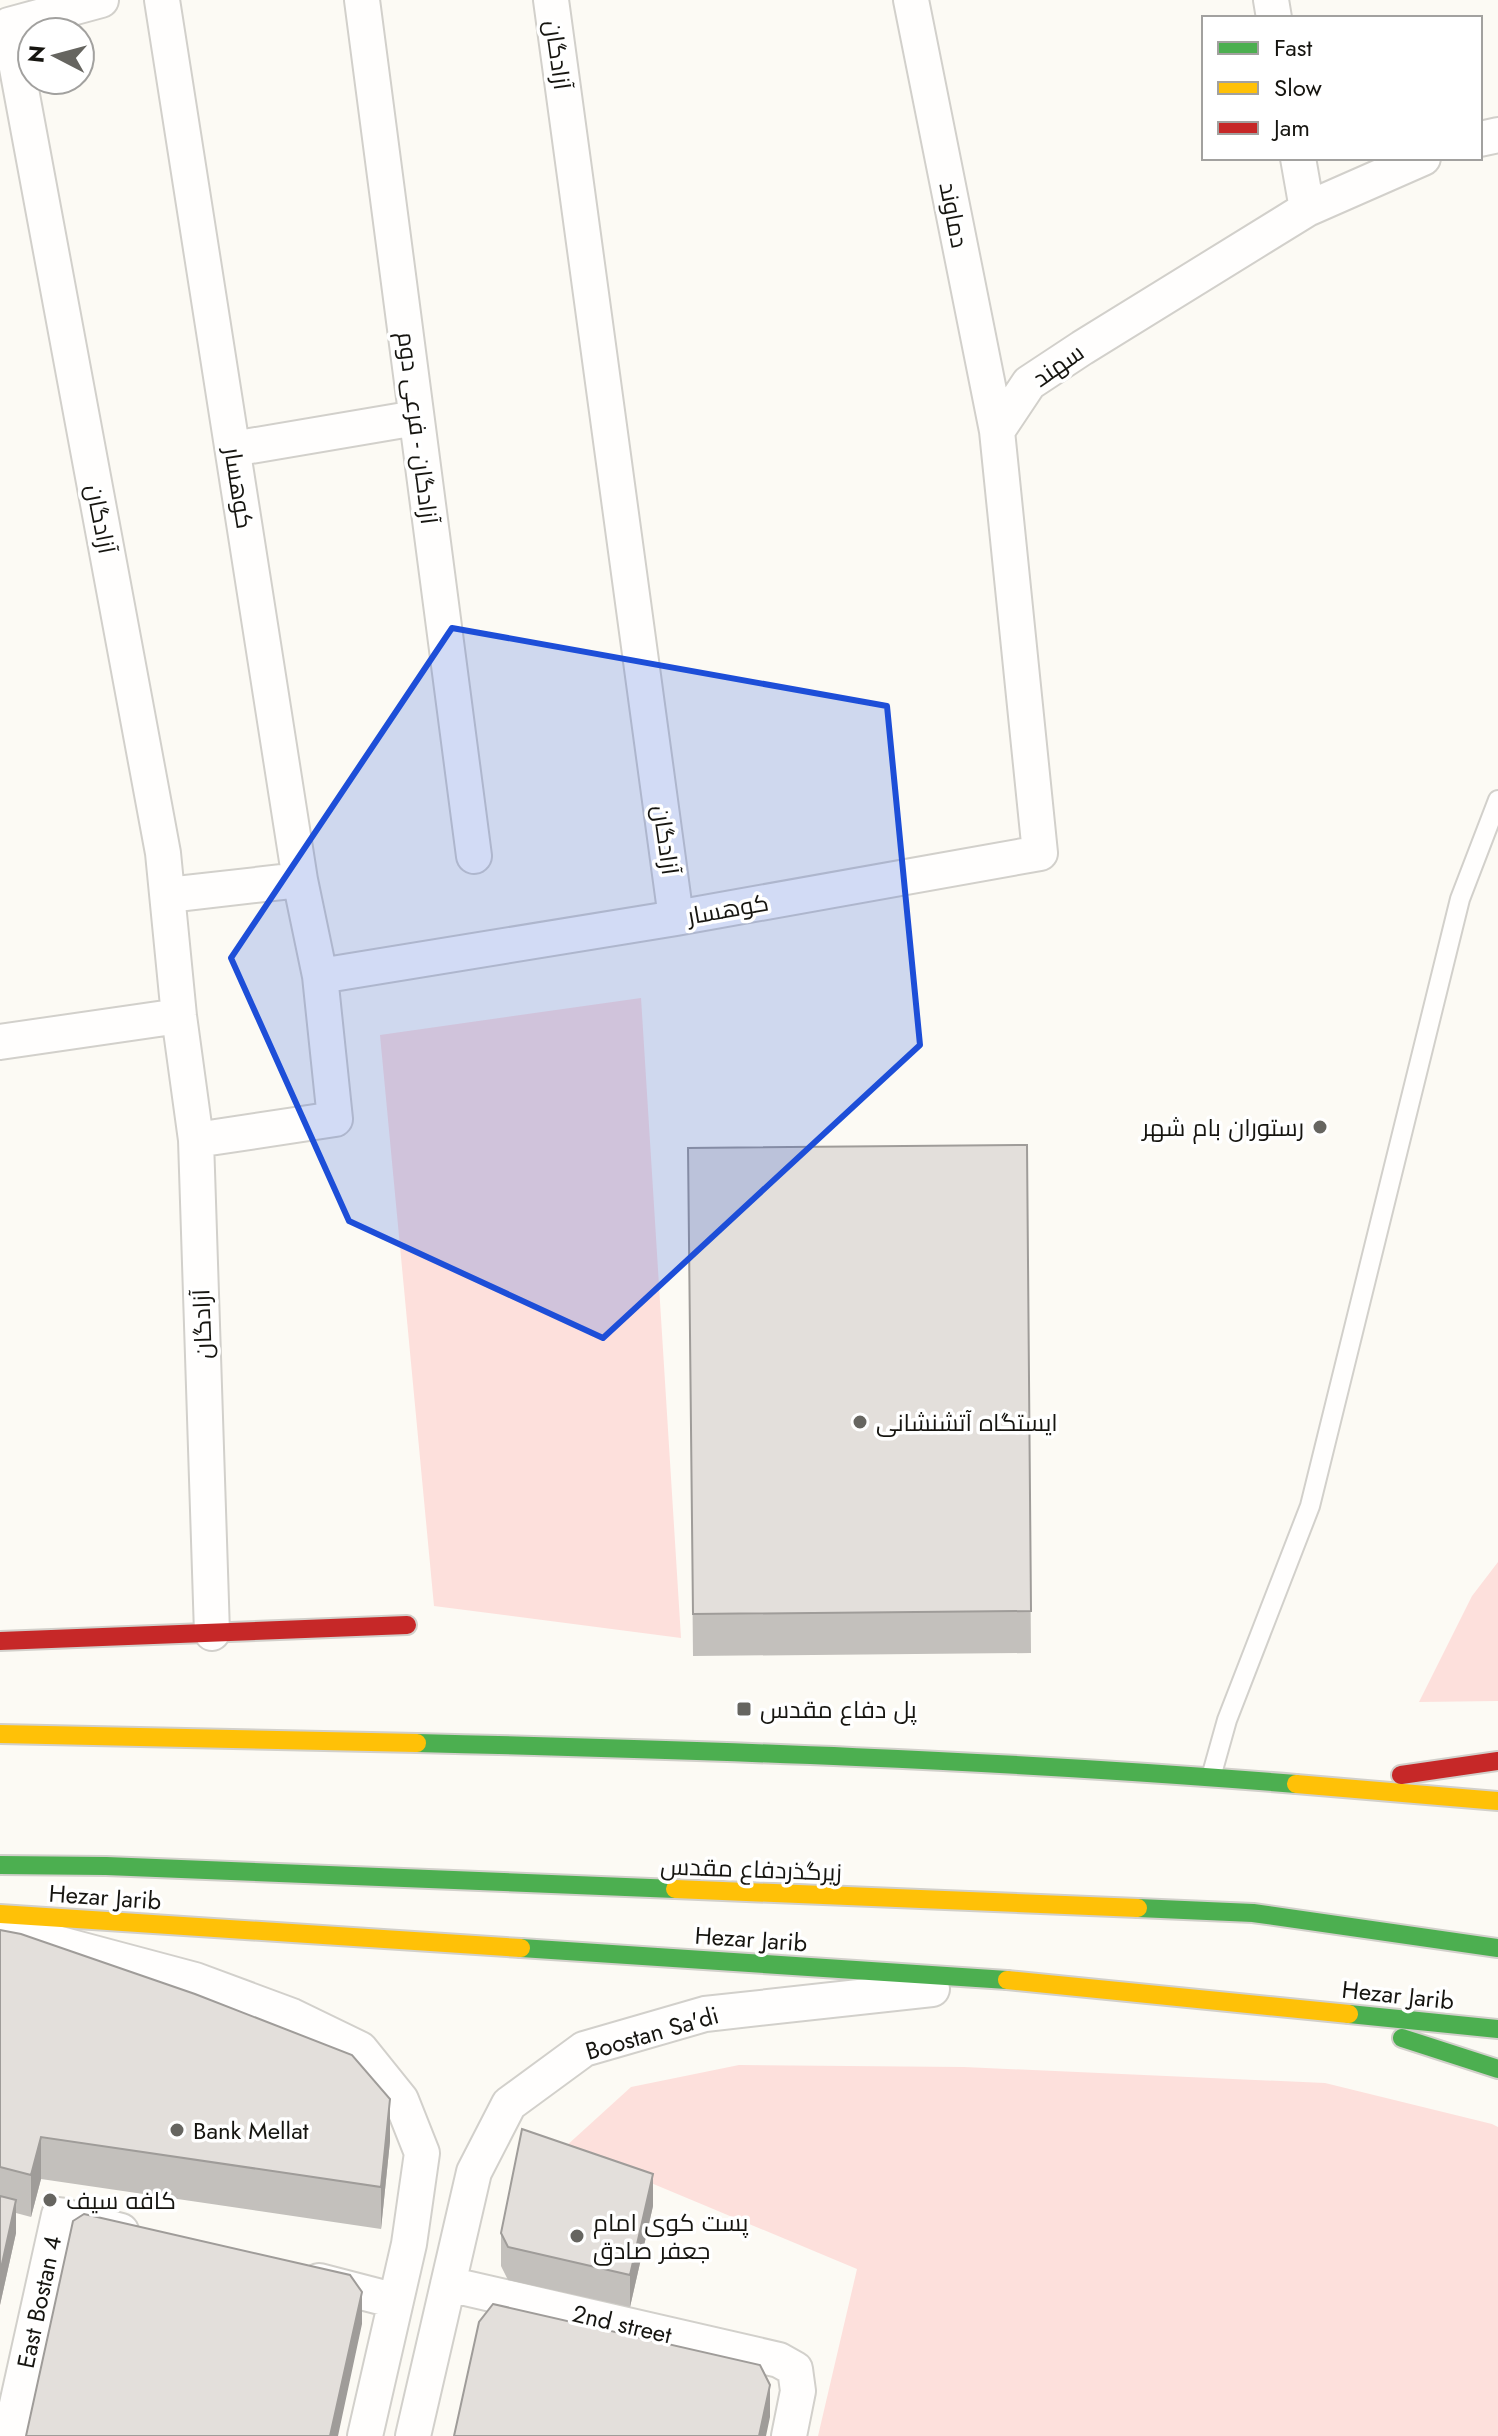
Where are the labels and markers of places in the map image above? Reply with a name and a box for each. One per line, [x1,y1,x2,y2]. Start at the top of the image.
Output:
place label: رستوران بام شهر [1140,1110,1304,1145]
marker: رستوران بام شهر [1311,1118,1329,1136]
place label: ایستگاه آتشنشانی [876,1405,1058,1440]
marker: ایستگاه آتشنشانی [851,1413,869,1431]
place label: پل دفاع مقدس [760,1692,917,1727]
marker: پل دفاع مقدس [735,1700,753,1718]
place label: Bank Mellat [193,2113,309,2148]
marker: Bank Mellat [168,2121,186,2139]
place label: کافه سیف [66,2183,176,2218]
marker: کافه سیف [41,2191,59,2209]
place label: پست کوی امام جعفر صادق [593,2205,749,2268]
marker: پست کوی امام جعفر صادق [568,2227,586,2245]

